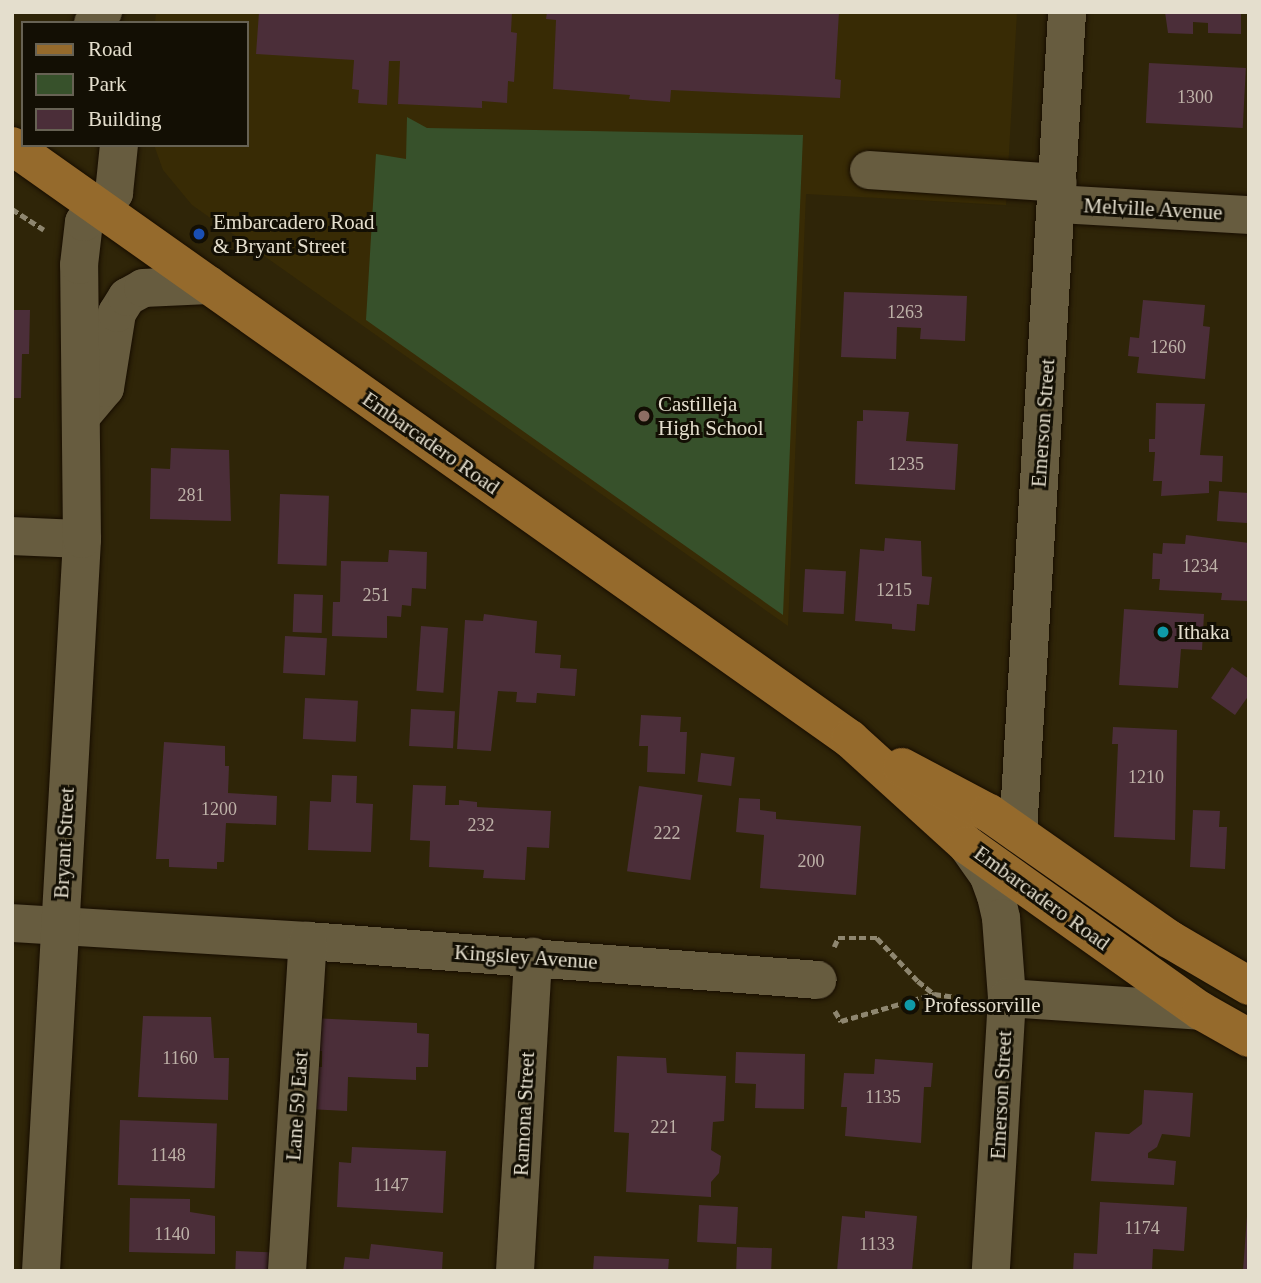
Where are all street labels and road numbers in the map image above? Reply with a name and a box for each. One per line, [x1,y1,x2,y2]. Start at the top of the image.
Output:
street label: Melville Avenue [1082,193,1224,225]
street label: Emerson Street [1026,358,1060,488]
street label: Embarcadero Road [358,386,504,500]
street label: Bryant Street [49,787,79,899]
street label: Embarcadero Road [969,840,1115,956]
street label: Kingsley Avenue [453,939,599,975]
street label: Emerson Street [985,1030,1017,1160]
street label: Lane 59 East [281,1050,313,1162]
street label: Ramona Street [508,1051,540,1177]

